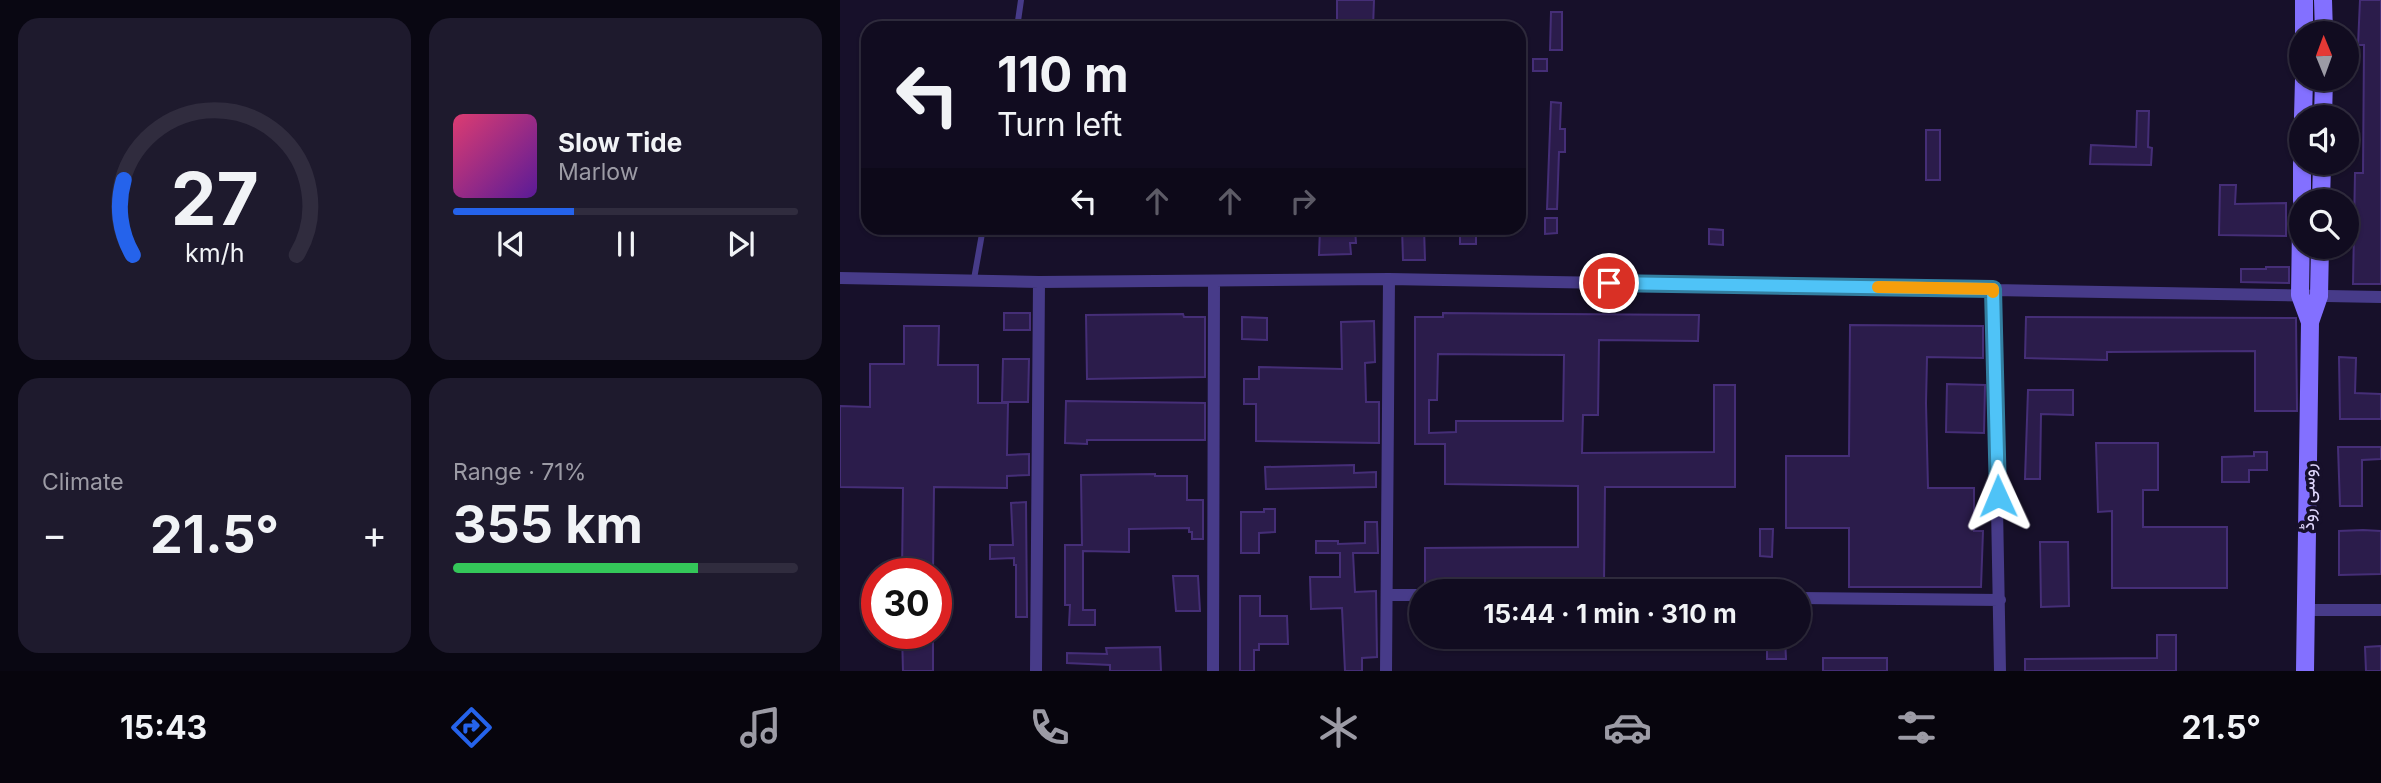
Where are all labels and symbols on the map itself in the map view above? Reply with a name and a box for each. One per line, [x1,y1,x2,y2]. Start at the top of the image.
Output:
north arrow [2289,21,2359,91]
pin [1579,253,1639,313]
position arrow [1961,459,2035,533]
street label: روسی روڈ [2297,463,2320,531]
speed limit sign: 30 [861,558,952,649]

